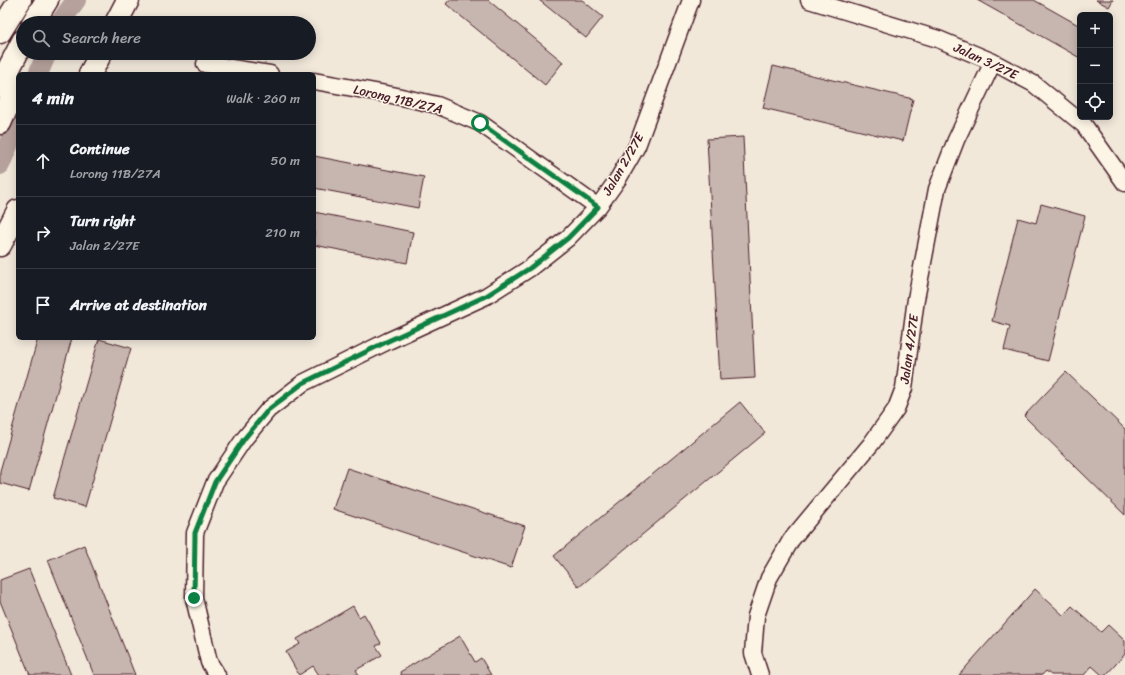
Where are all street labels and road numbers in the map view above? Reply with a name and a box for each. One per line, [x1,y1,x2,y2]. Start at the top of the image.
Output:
street label: Jalan 3/27E [949,36,1023,86]
street label: Lorong 11B/27A [351,78,445,120]
street label: Jalan 2/27E [595,128,651,201]
street label: Jalan 4/27E [893,312,925,386]

